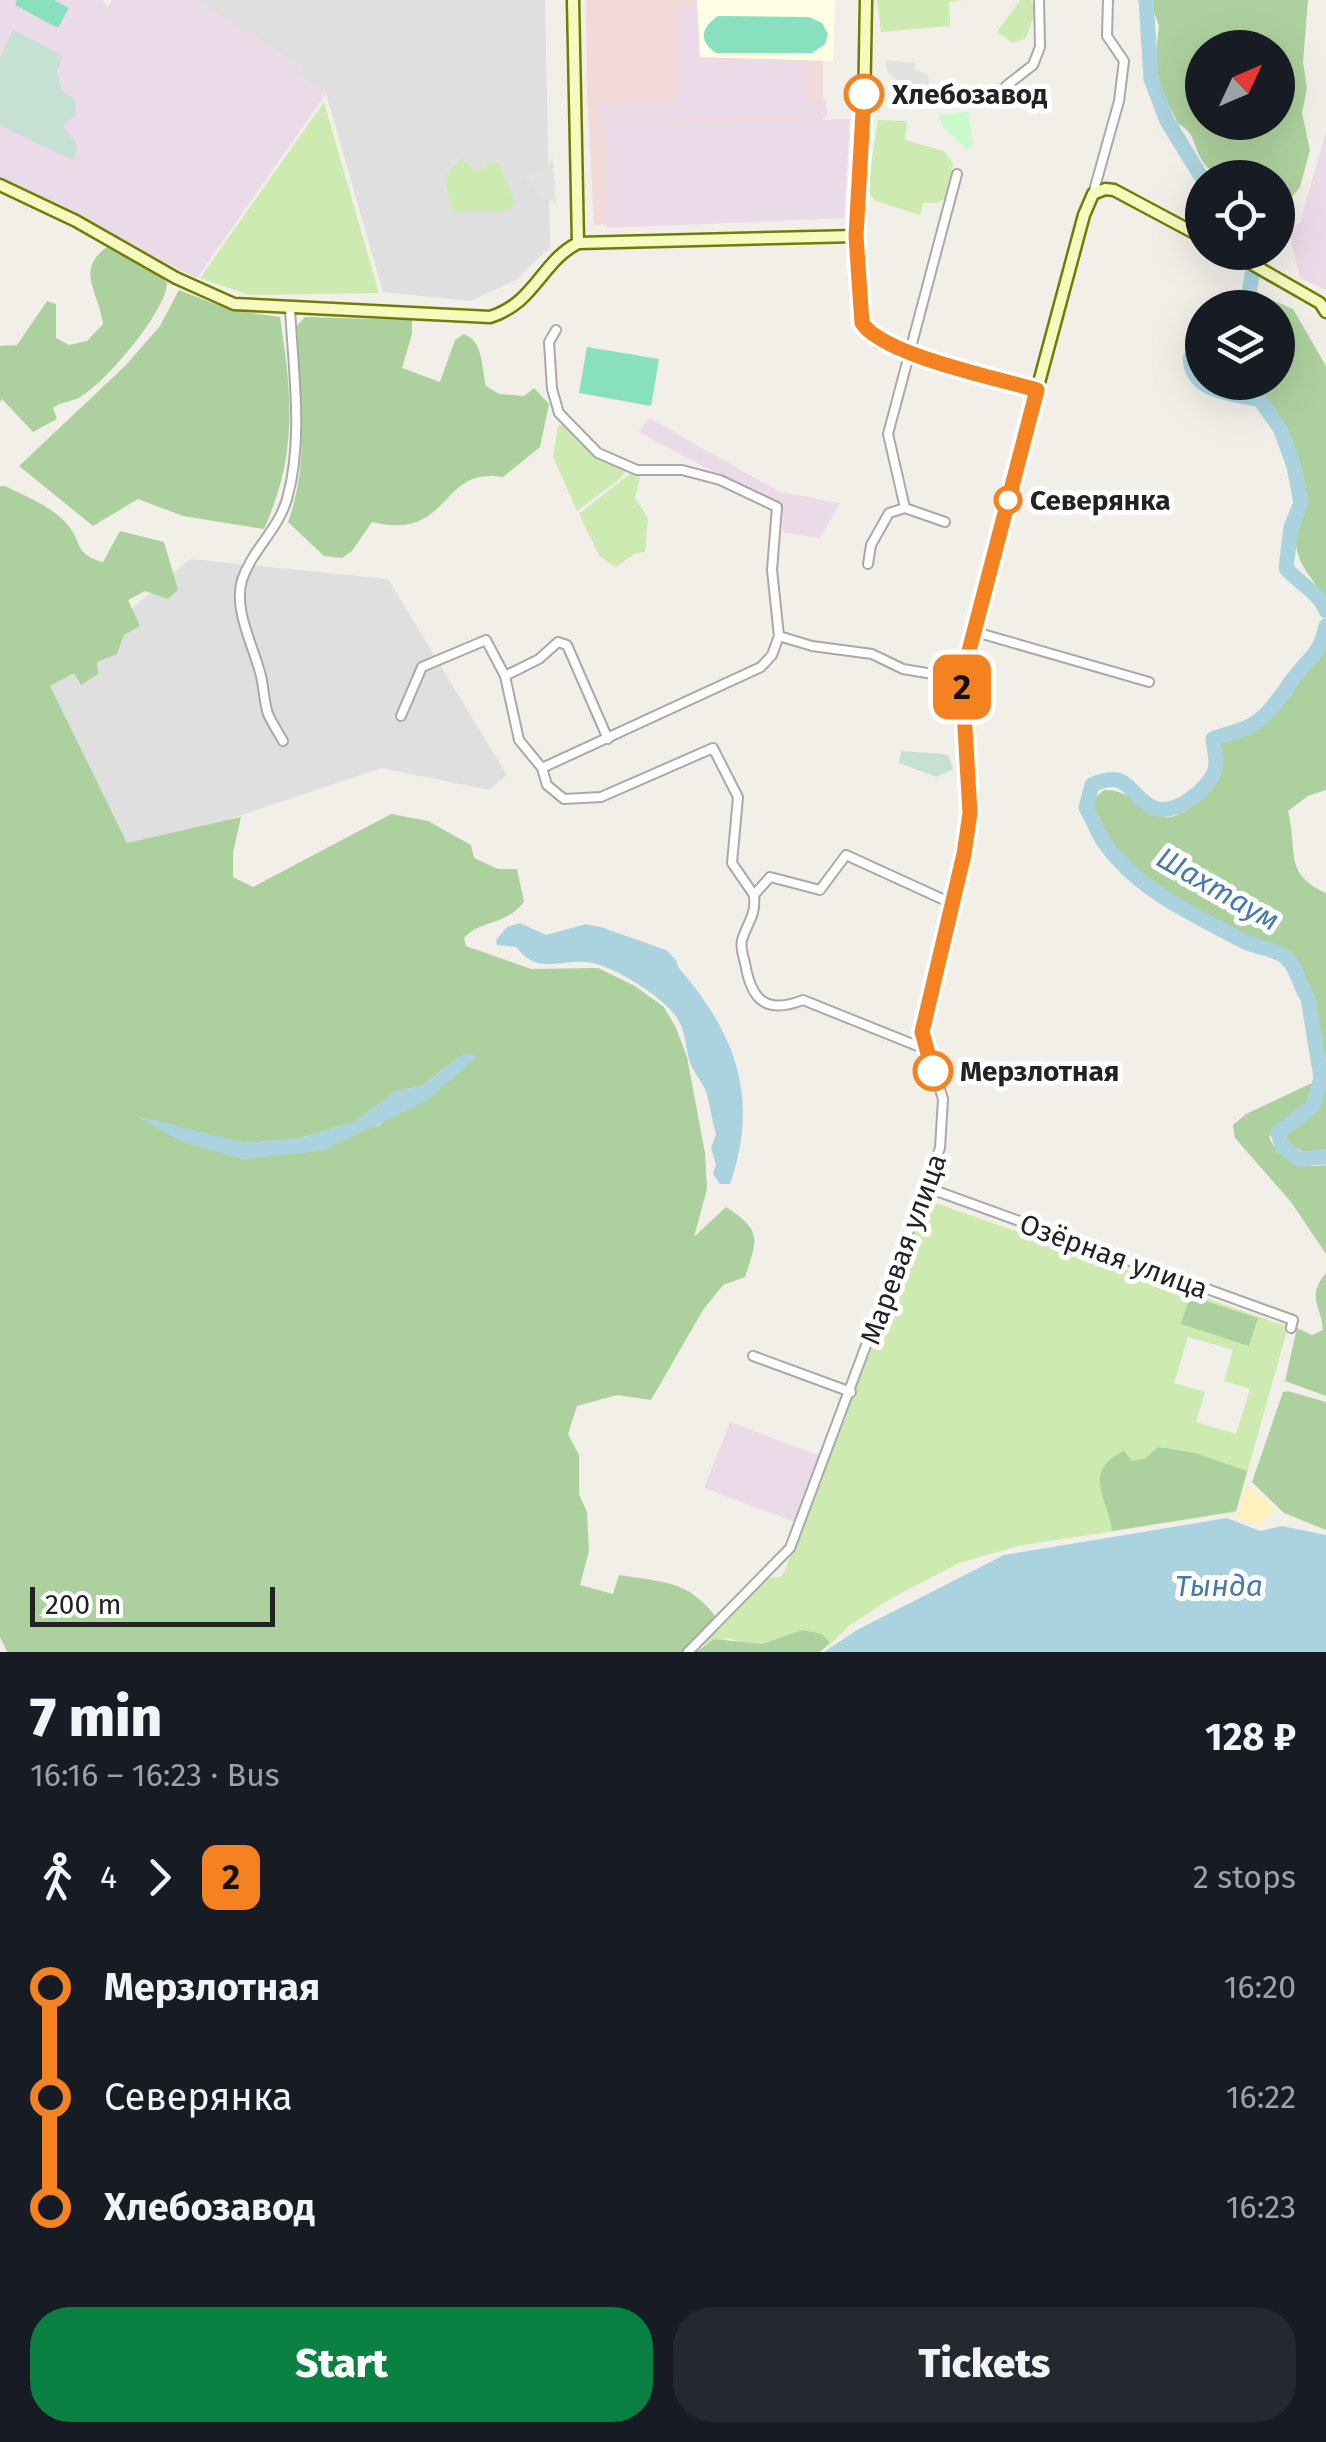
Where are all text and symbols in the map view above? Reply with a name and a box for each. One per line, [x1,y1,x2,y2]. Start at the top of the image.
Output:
north arrow [1185,30,1295,140]
map controls [1185,30,1295,400]
marker: Хлебозавод [845,75,883,113]
place label: Хлебозавод [891,78,1048,111]
button: locate [1185,160,1295,270]
button: layers [1185,290,1295,400]
place label: Северянка [1030,484,1171,517]
marker: Северянка [995,487,1021,513]
line badge: 2 [930,654,994,720]
text: 2 [953,666,971,708]
water label: Шахтаум [1150,839,1286,939]
marker: Мерзлотная [914,1052,952,1090]
place label: Мерзлотная [960,1055,1119,1088]
street label: Маревая улица [854,1149,953,1349]
street label: Озёрная улица [1015,1207,1212,1306]
water label: Тында [1175,1568,1263,1604]
scale bar [30,1582,275,1626]
text: 200 m [45,1588,122,1621]
text: 7 min [30,1685,162,1751]
text: 128 ₽ [1205,1714,1296,1760]
text: 16:16 – 16:23 · Bus [30,1756,280,1794]
icon: walk [30,1850,85,1905]
icon: forward [132,1850,187,1905]
text: 2 [222,1856,240,1898]
text: 4 [100,1858,117,1896]
text: 2 stops [1193,1858,1296,1896]
text: Мерзлотная [104,1964,320,2010]
text: 16:20 [1224,1968,1296,2006]
text: Северянка [104,2074,293,2120]
text: 16:22 [1226,2078,1296,2116]
text: Хлебозавод [104,2184,315,2230]
text: 16:23 [1226,2188,1296,2226]
button: Start [30,2307,653,2422]
button: Tickets [673,2307,1296,2422]

